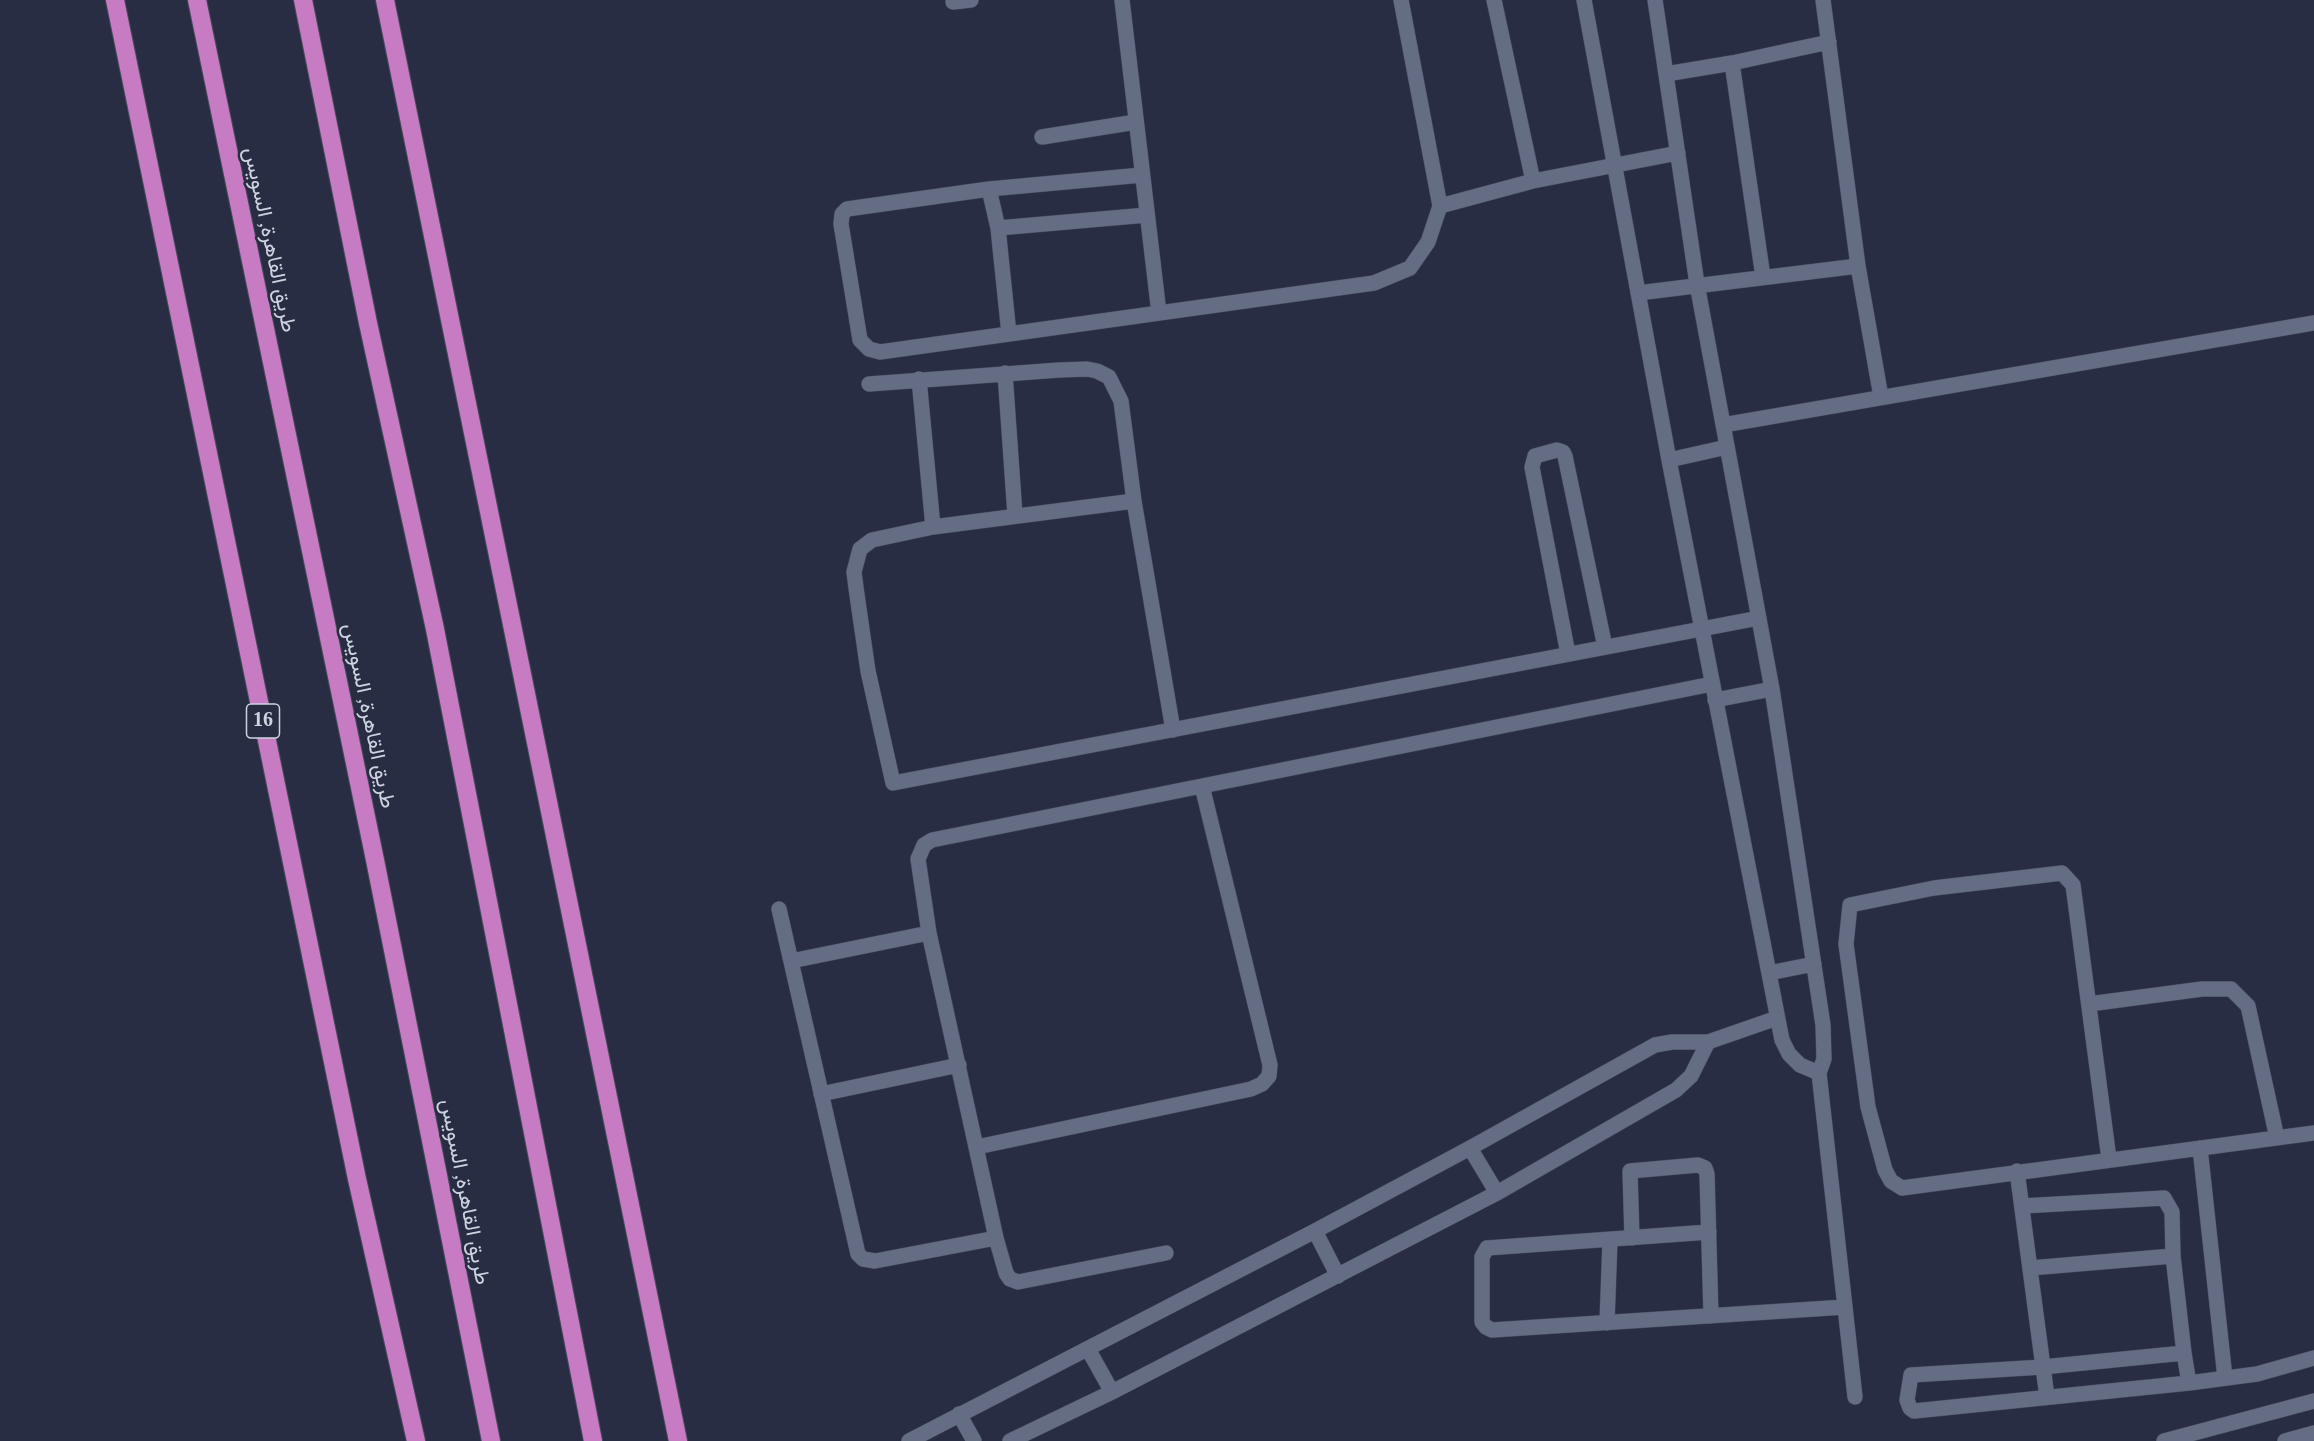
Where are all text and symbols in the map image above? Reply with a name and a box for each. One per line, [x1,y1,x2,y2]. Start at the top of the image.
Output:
street label: طريق القاهرة, السويس [237,145,301,335]
street label: طريق القاهرة, السويس [336,621,400,811]
road number: 16 [246,704,280,738]
street label: طريق القاهرة, السويس [434,1097,494,1287]

